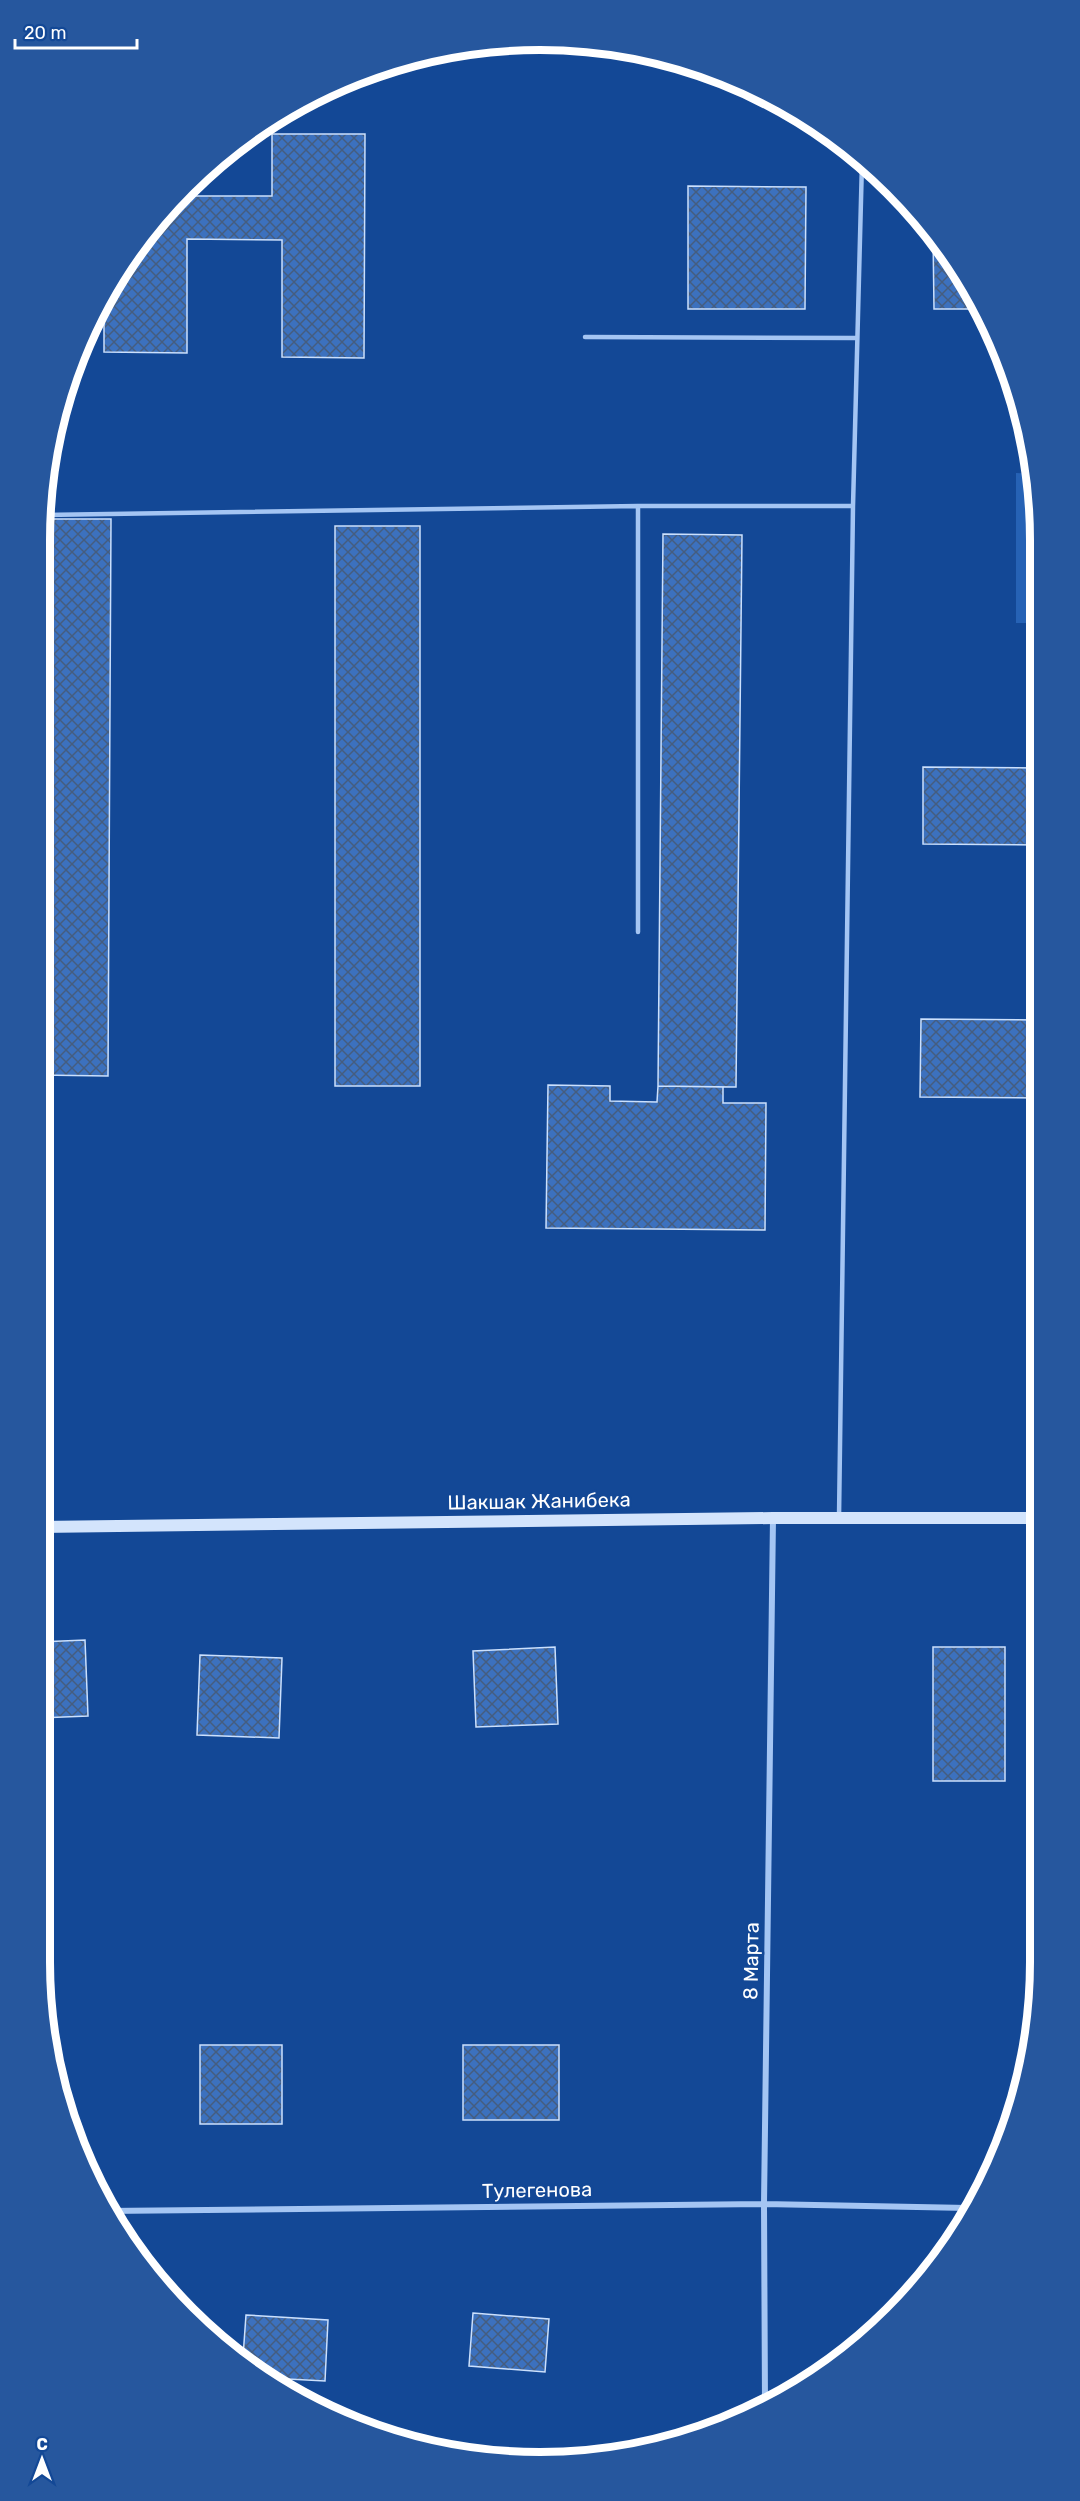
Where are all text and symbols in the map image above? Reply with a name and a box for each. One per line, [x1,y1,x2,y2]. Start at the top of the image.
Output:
scale bar [15,12,136,50]
text: 20 m [24,22,66,44]
street label: Шакшак Жанибека [447,1487,631,1515]
street label: 8 Марта [738,1922,764,2000]
street label: Тулегенова [482,2177,592,2203]
north arrow [12,2429,72,2489]
text: С [36,2435,48,2454]

